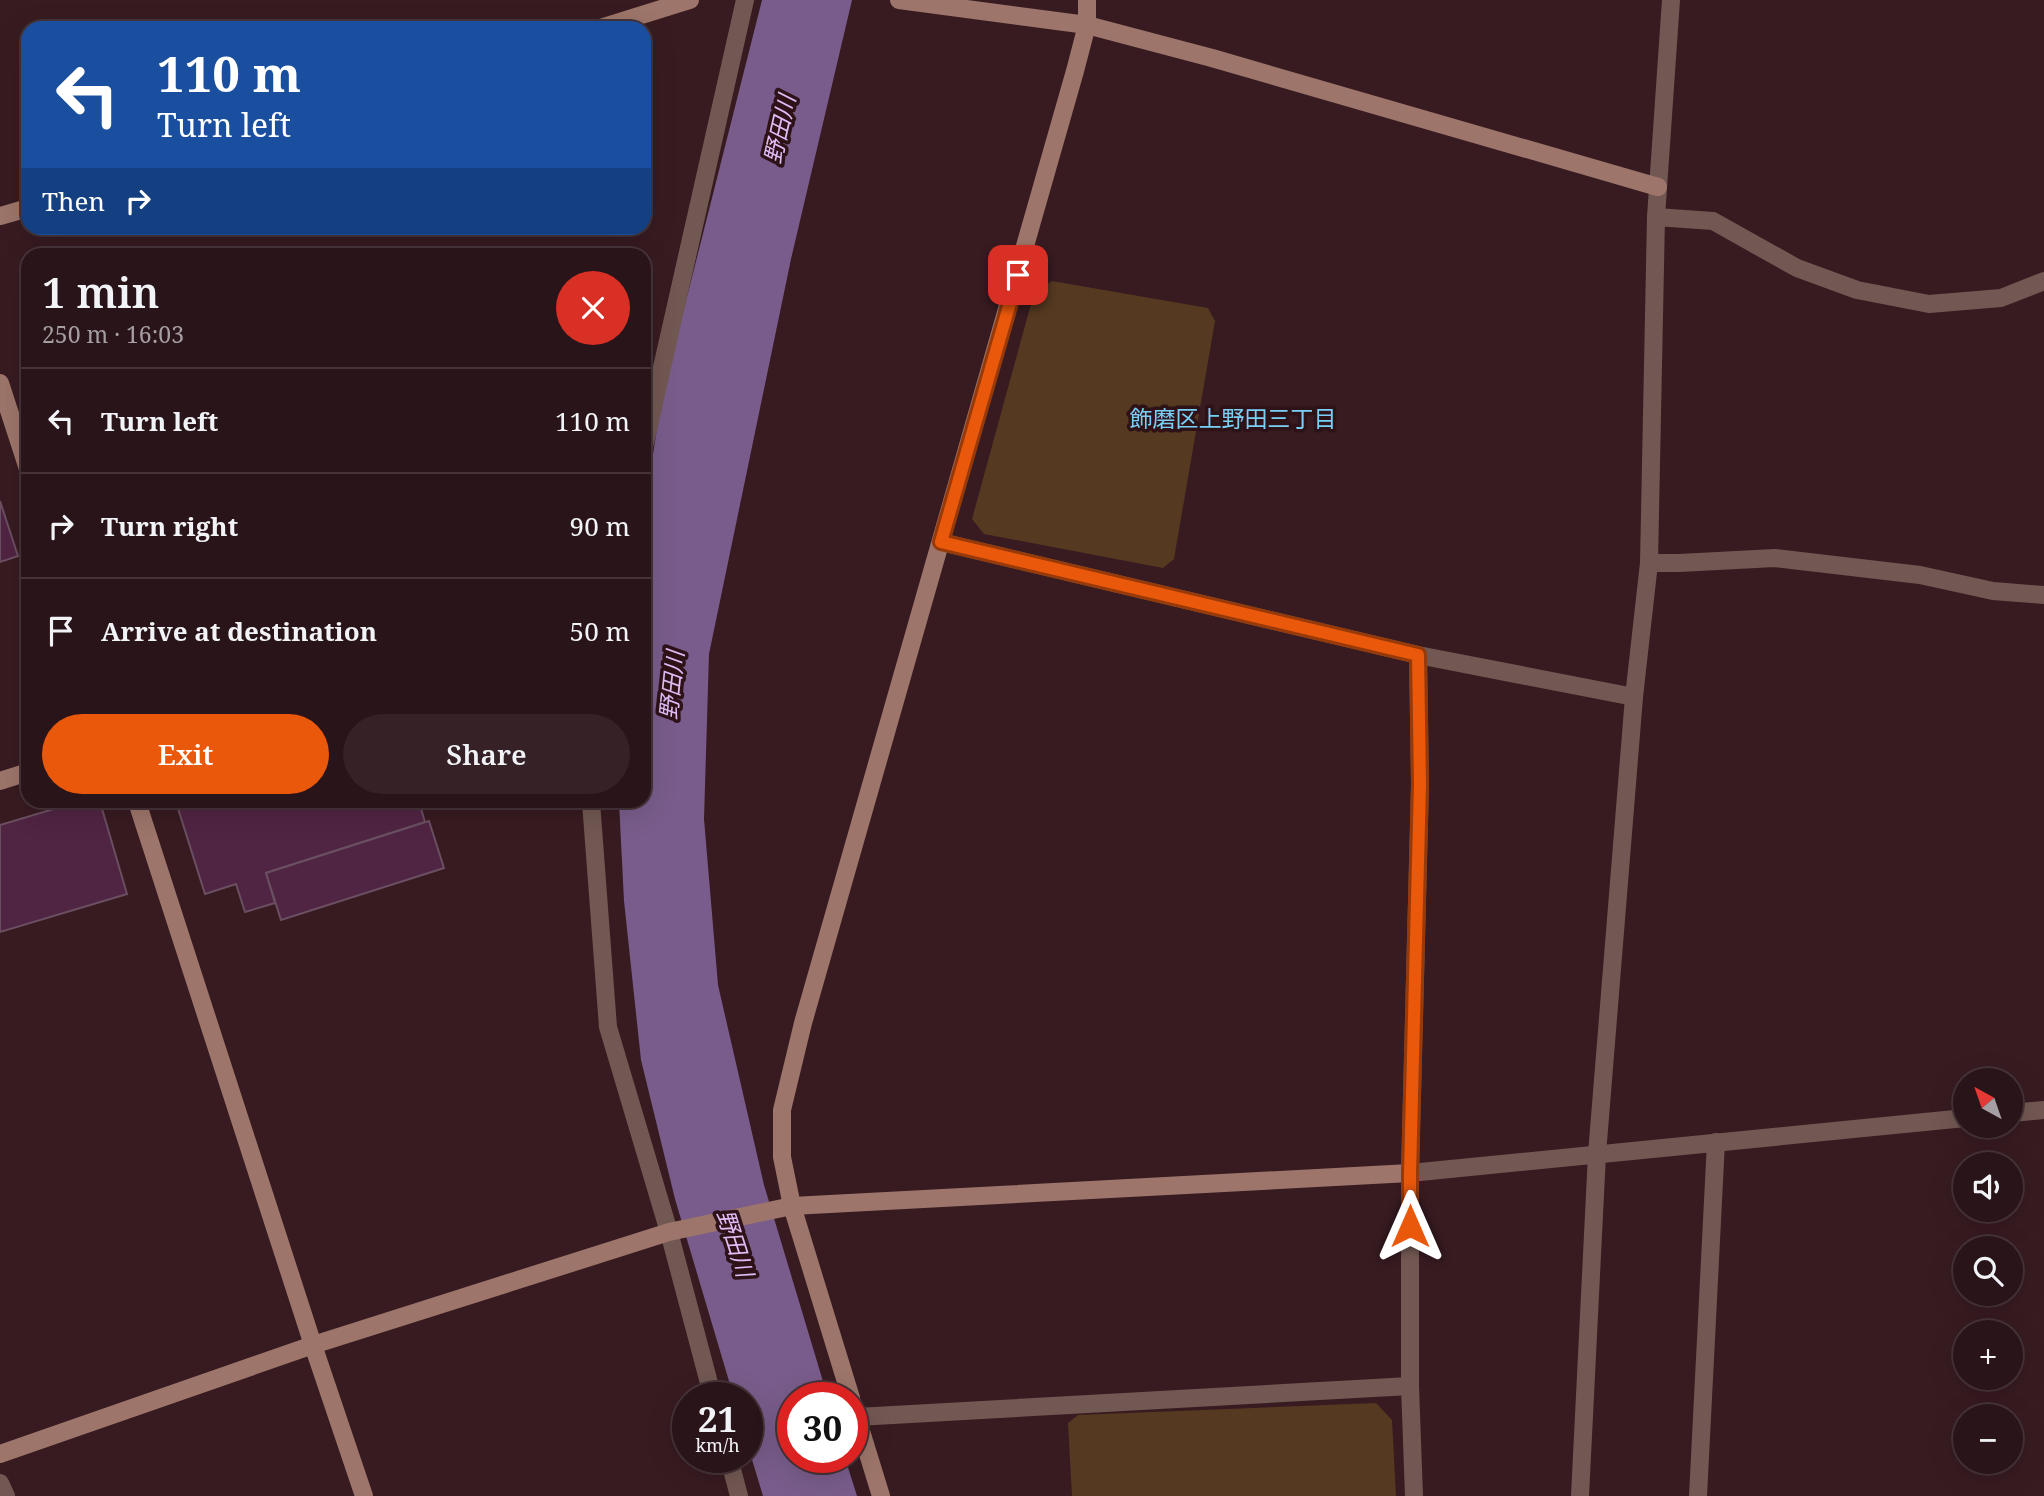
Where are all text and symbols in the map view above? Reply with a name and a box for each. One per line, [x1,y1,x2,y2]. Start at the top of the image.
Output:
text: 110 m [157,40,301,106]
icon: left [42,49,133,140]
water label: 野田川 [756,89,803,166]
text: Turn left [157,103,291,146]
icon: right [119,182,157,220]
text: Then [42,183,105,219]
pin [988,245,1048,305]
icon: arrive [999,256,1037,294]
text: 1 min [42,263,159,320]
button: close [556,271,630,345]
text: 250 m · 16:03 [42,318,184,350]
icon: left [42,402,80,440]
district label: 飾磨区上野田三丁目 [1130,402,1337,434]
text: Turn left [101,403,218,439]
text: 110 m [555,403,630,439]
icon: right [42,507,80,545]
text: Turn right [101,508,238,544]
text: 90 m [570,508,630,544]
icon: arrive [42,612,80,650]
text: Arrive at destination [101,613,377,649]
text: 50 m [570,613,630,649]
water label: 野田川 [651,646,691,721]
button: Exit [42,714,329,794]
button: Share [343,714,630,794]
north arrow [1953,1068,2023,1138]
map controls [1953,1068,2023,1474]
button: sound [1953,1152,2023,1222]
position arrow [1373,1189,1447,1263]
water label: 野田川 [710,1205,763,1284]
button: search [1953,1236,2023,1306]
button: + [1953,1320,2023,1390]
speed limit sign: 30 [777,1382,868,1473]
text: 21 [698,1395,737,1442]
button: − [1953,1404,2023,1474]
text: km/h [695,1433,740,1457]

